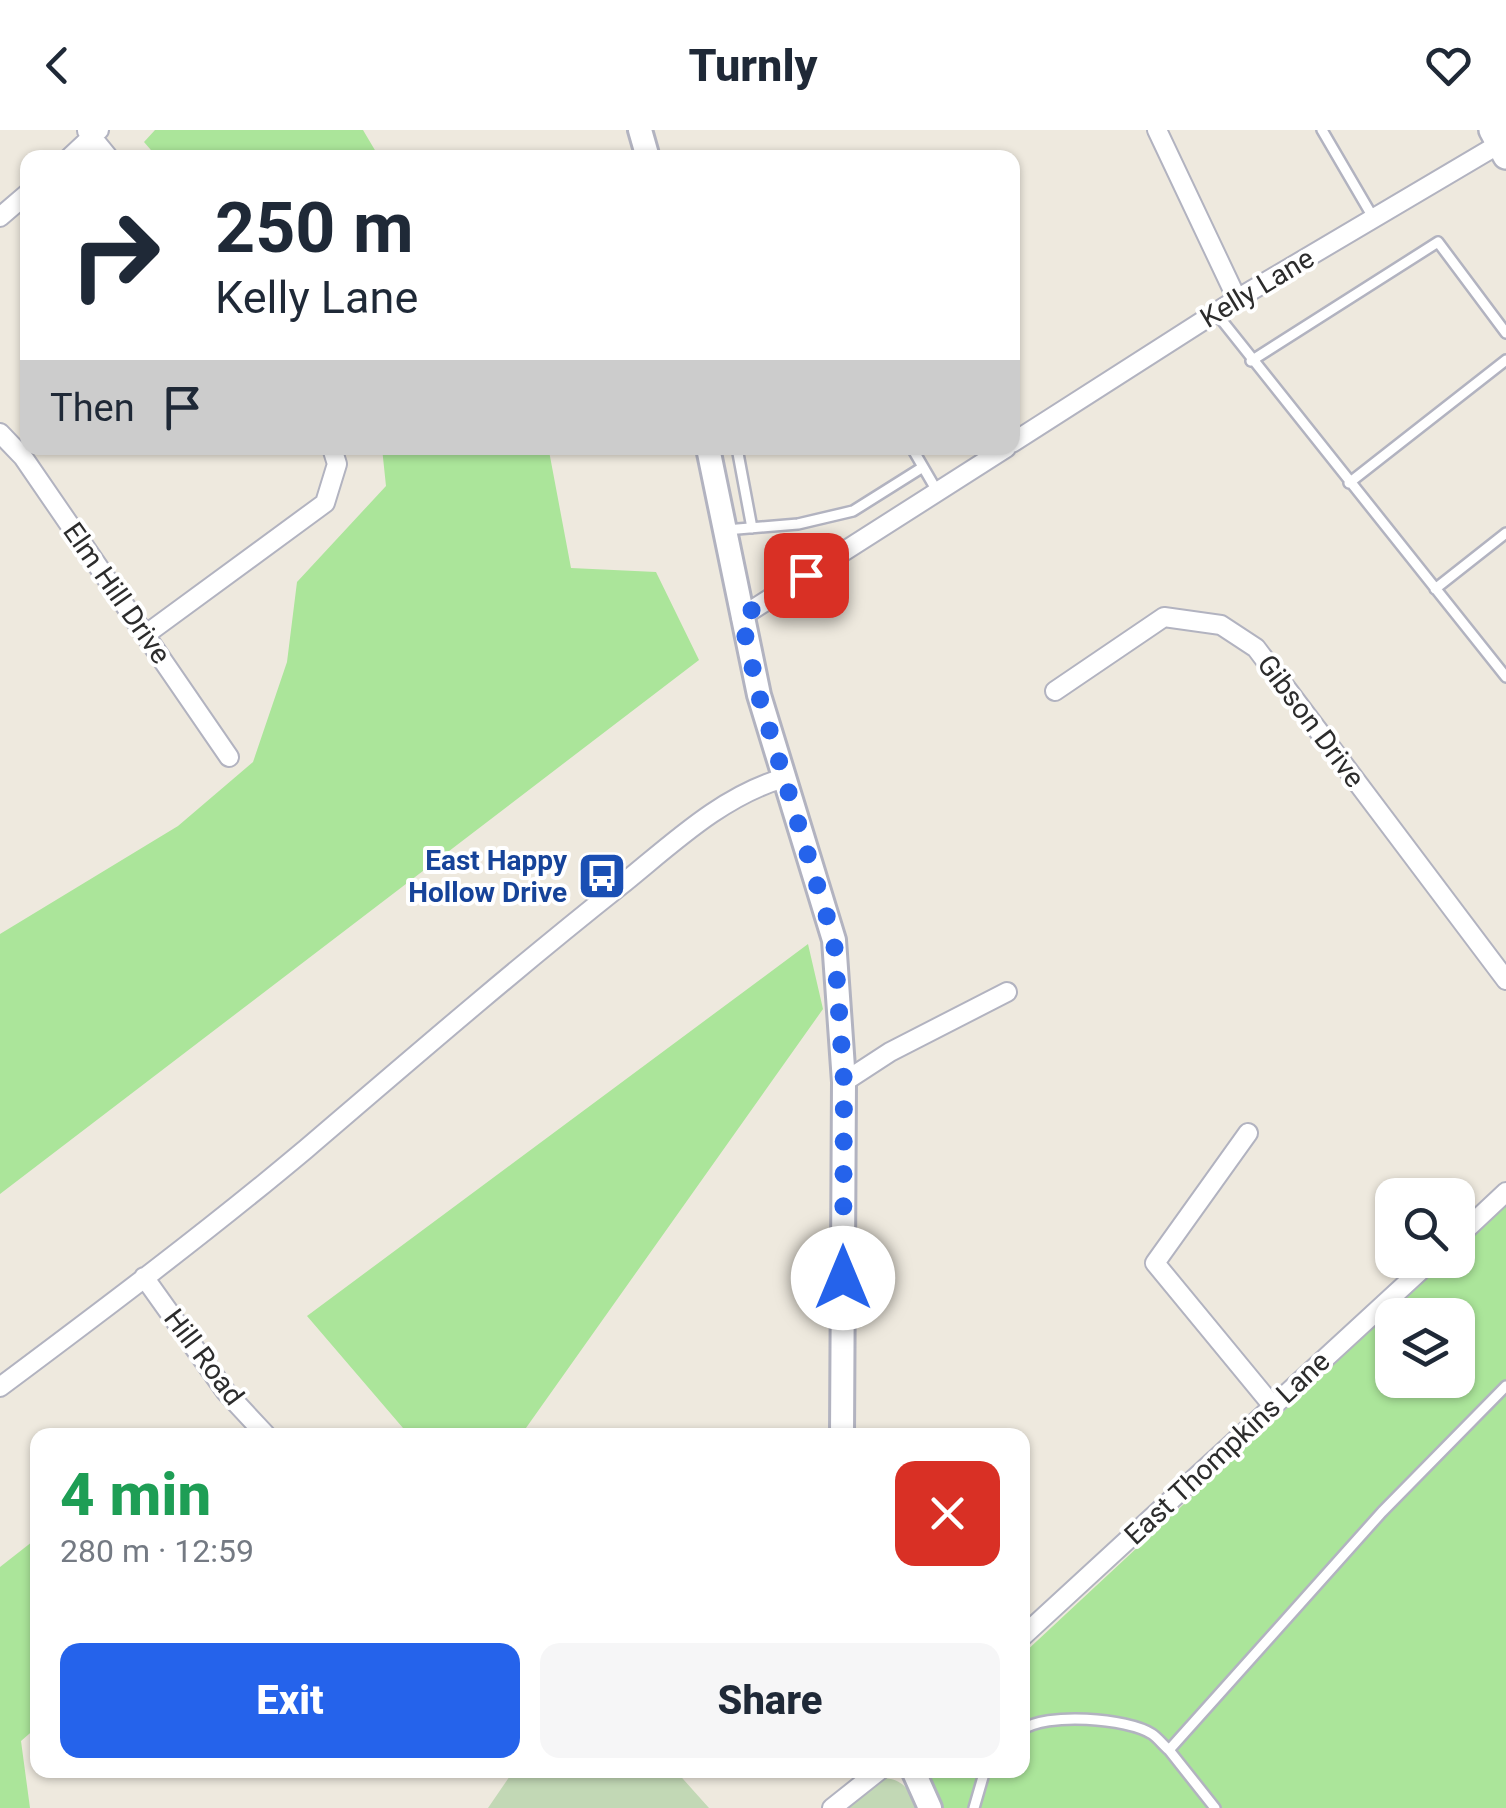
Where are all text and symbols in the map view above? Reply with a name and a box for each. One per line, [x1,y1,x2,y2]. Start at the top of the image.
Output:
icon: back [30,38,85,93]
icon: heart [1421,38,1476,93]
text: Turnly [688,39,818,92]
text: 250 m [215,187,414,269]
icon: right [50,190,180,320]
street label: Kelly Lane [1194,241,1320,335]
text: Kelly Lane [215,271,418,324]
icon: arrive [155,380,210,435]
text: Then [50,386,135,430]
street label: Elm Hill Drive [56,516,178,670]
pin [764,533,849,618]
icon: arrive [779,548,834,603]
street label: Gibson Drive [1250,648,1372,794]
place label: East Happy Hollow Drive [408,844,568,909]
bus stop icon: East Happy Hollow Drive [576,850,628,902]
map controls [1375,1178,1475,1398]
button: search [1375,1178,1475,1278]
position arrow [791,1226,895,1330]
button: layers [1375,1298,1475,1398]
street label: Hill Road [157,1303,251,1411]
street label: East Thompkins Lane [1118,1345,1336,1551]
text: 4 min [60,1459,211,1530]
button: close [895,1461,1000,1566]
text: 280 m · 12:59 [60,1532,254,1570]
button: Exit [60,1643,520,1758]
button: Share [540,1643,1000,1758]

